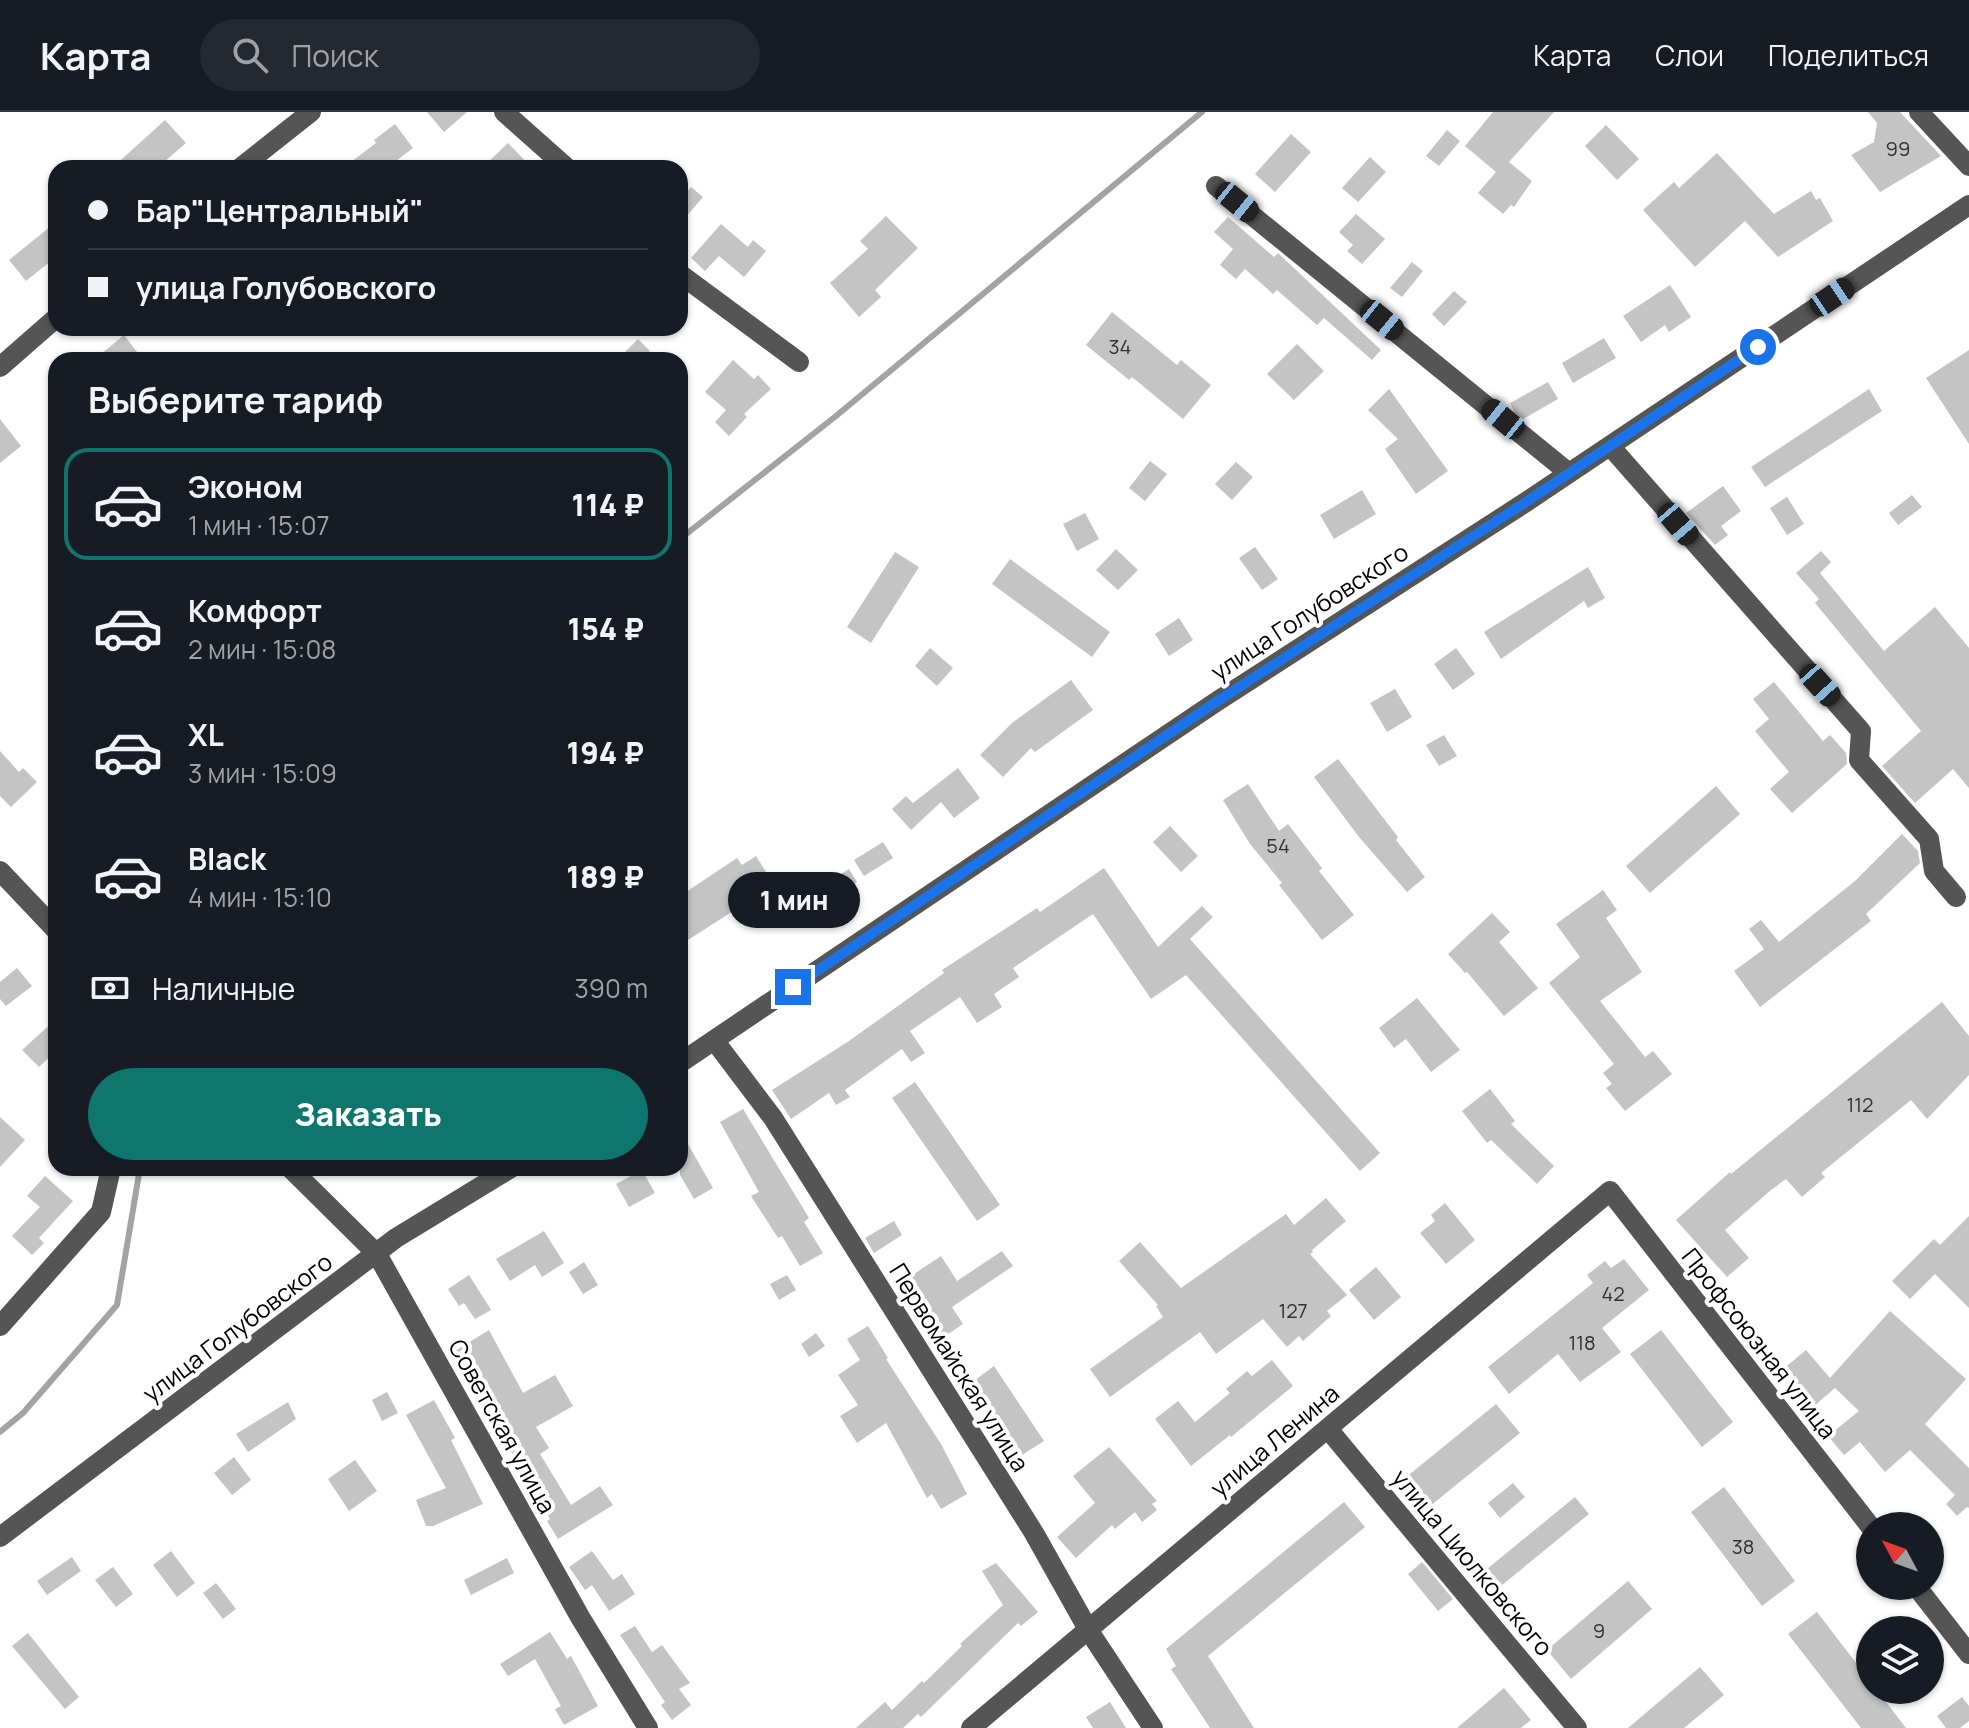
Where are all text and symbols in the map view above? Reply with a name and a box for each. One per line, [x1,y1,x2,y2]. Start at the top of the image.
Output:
search box [200,19,760,91]
text: Карта [40,29,152,81]
icon: search [228,33,272,77]
text: Поиск [292,35,379,76]
text: Карта [1533,36,1611,74]
text: Слои [1655,36,1724,74]
text: Поделиться [1768,36,1929,74]
house number: 99 [1886,135,1910,162]
car [1211,178,1263,226]
text: Бар"Центральный" [136,190,424,231]
text: улица Голубовского [136,267,436,308]
car [1805,274,1859,320]
car [1356,296,1408,344]
route start [1740,329,1776,365]
house number: 34 [1109,333,1131,360]
text: Выберите тариф [88,375,383,424]
car [1477,395,1529,443]
text: Эконом [188,466,303,507]
icon: car [92,468,164,540]
text: 114 ₽ [572,484,644,525]
car [1653,498,1703,550]
text: 1 мин · 15:07 [188,507,330,543]
street label: улица Голубовского [1204,535,1414,687]
text: Комфорт [188,590,322,631]
icon: car [92,592,164,664]
text: 154 ₽ [568,608,644,649]
text: 2 мин · 15:08 [188,631,336,667]
car [1795,659,1845,711]
text: XL [188,714,224,755]
icon: car [92,716,164,788]
text: 194 ₽ [567,732,644,773]
text: 3 мин · 15:09 [188,755,337,791]
house number: 54 [1266,832,1290,859]
text: Black [188,838,266,879]
icon: car [92,840,164,912]
text: 189 ₽ [566,856,644,897]
callout: 1 мин [727,871,859,927]
text: 4 мин · 15:10 [188,879,332,915]
text: 1 мин [760,882,828,918]
icon: cash [88,966,132,1010]
text: Наличные [152,968,295,1009]
route end [775,969,811,1005]
text: 390 m [574,970,648,1006]
button: Заказать [88,1068,648,1160]
house number: 112 [1847,1091,1874,1118]
street label: Профсоюзная улица [1675,1241,1845,1445]
street label: улица Голубовского [135,1245,339,1409]
street label: Первомайская улица [882,1257,1038,1477]
house number: 42 [1601,1280,1625,1307]
house number: 127 [1278,1297,1308,1324]
house number: 118 [1568,1329,1596,1356]
street label: Советская улица [441,1333,565,1519]
street label: улица Ленина [1203,1376,1345,1504]
street label: улица Циолковского [1385,1462,1561,1662]
north arrow [1856,1512,1944,1600]
map controls [1856,1512,1944,1704]
house number: 38 [1732,1533,1754,1560]
button: layers [1856,1616,1944,1704]
house number: 9 [1593,1617,1605,1644]

